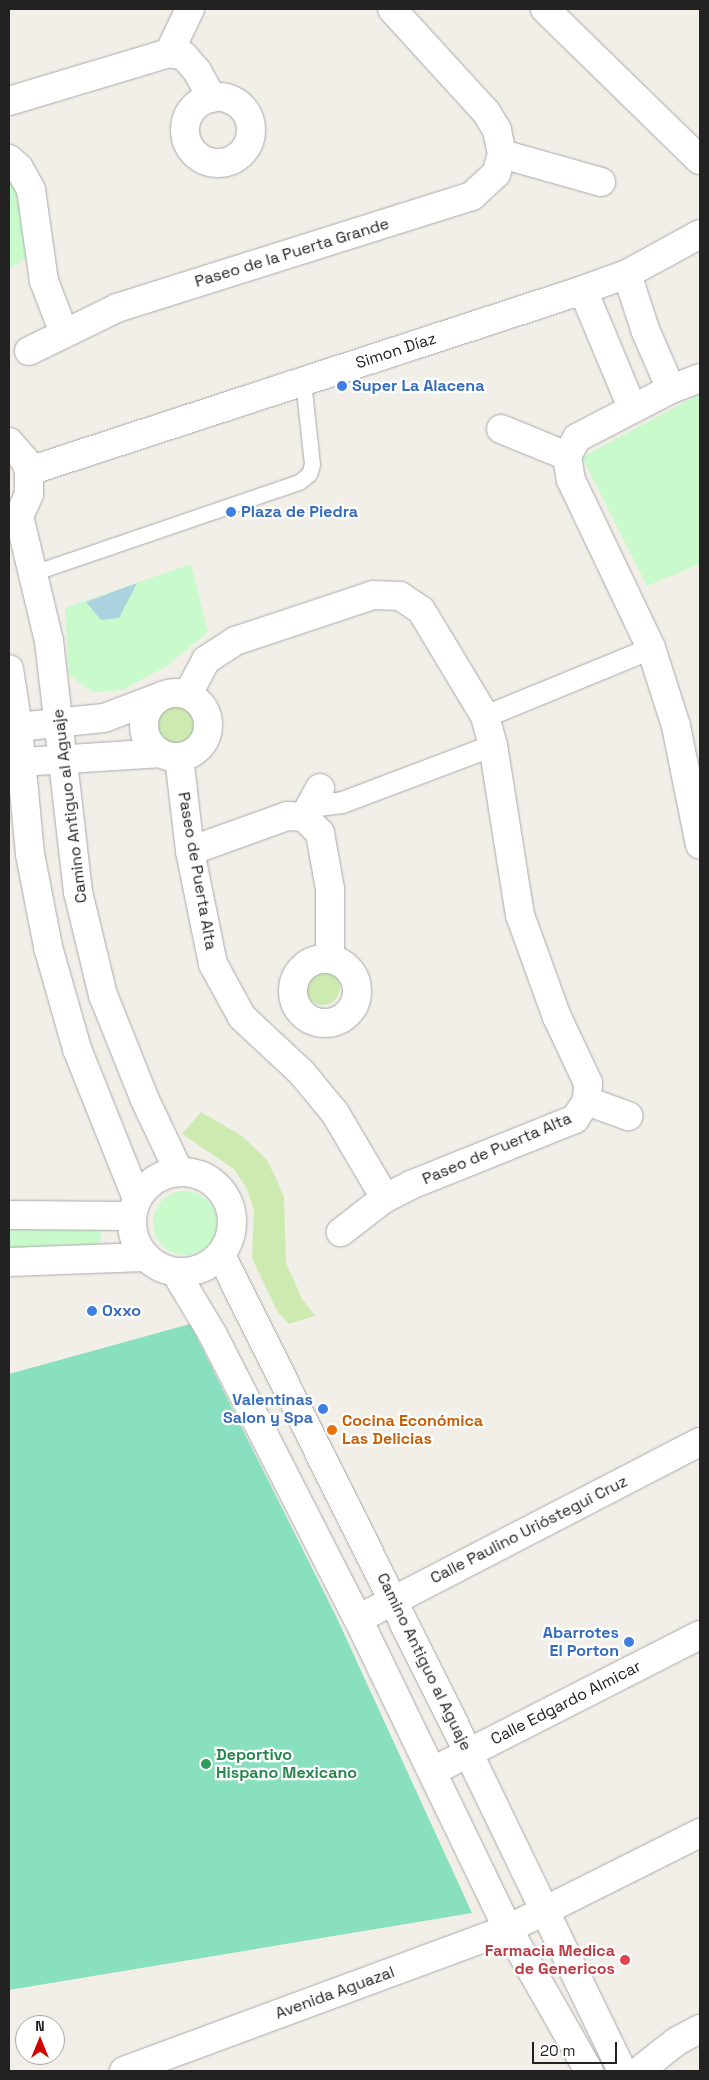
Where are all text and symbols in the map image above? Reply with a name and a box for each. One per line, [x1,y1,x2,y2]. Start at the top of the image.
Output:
street label: Paseo de la Puerta Grande [192,214,392,292]
street label: Simon Díaz [353,329,439,373]
place label: Super La Alacena [352,376,485,396]
marker: Super La Alacena [336,380,348,392]
place label: Plaza de Piedra [241,502,358,522]
marker: Plaza de Piedra [225,506,237,518]
street label: Camino Antiguo al Aguaje [49,708,91,904]
street label: Paseo de Puerta Alta [174,790,220,952]
street label: Paseo de Puerta Alta [419,1109,575,1189]
place label: Oxxo [102,1301,141,1321]
marker: Oxxo [86,1305,98,1317]
place label: Valentinas Salon y Spa [223,1390,313,1428]
marker: Valentinas Salon y Spa [317,1403,329,1415]
place label: Cocina Económica Las Delicias [342,1411,483,1449]
marker: Cocina Económica Las Delicias [326,1424,338,1436]
street label: Calle Paulino Urióstegui Cruz [427,1472,631,1588]
street label: Camino Antiguo al Aguaje [372,1570,476,1754]
place label: Abarrotes El Porton [543,1623,619,1661]
marker: Abarrotes El Porton [623,1636,635,1648]
street label: Calle Edgardo Almicar [488,1657,644,1749]
place label: Deportivo Hispano Mexicano [216,1745,357,1783]
marker: Deportivo Hispano Mexicano [200,1758,212,1770]
place label: Farmacia Medica de Genericos [485,1941,615,1979]
marker: Farmacia Medica de Genericos [619,1954,631,1966]
street label: Avenida Aguazal [273,1962,397,2024]
north arrow [15,2015,65,2065]
text: N [35,2017,45,2035]
scale bar [534,2032,619,2064]
text: 20 m [540,2041,575,2060]

